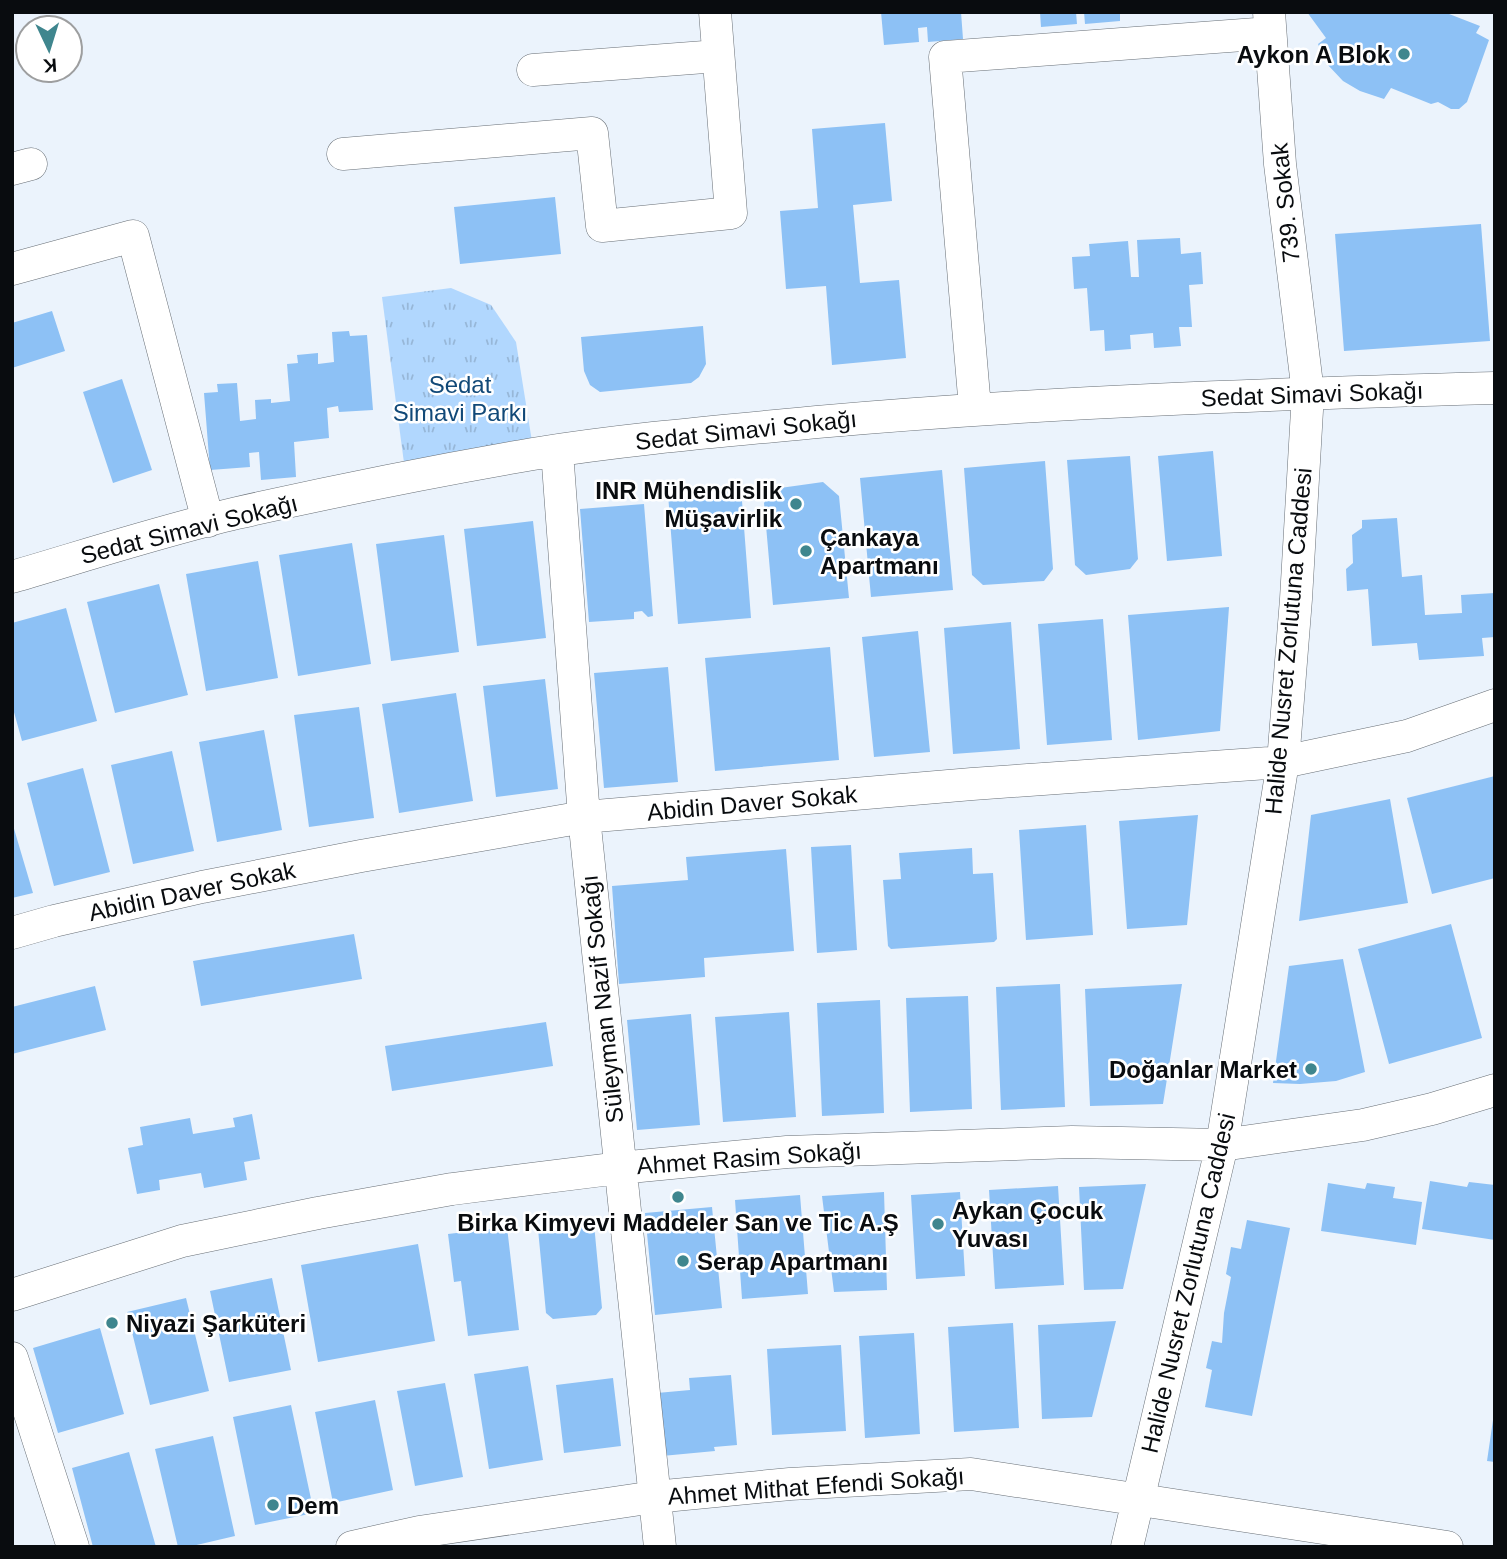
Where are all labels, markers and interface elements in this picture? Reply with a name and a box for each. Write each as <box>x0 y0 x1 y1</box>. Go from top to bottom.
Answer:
north arrow <box>14 14 84 84</box>
place label: Aykon A Blok <box>1237 41 1391 68</box>
marker: Aykon A Blok <box>1396 46 1412 62</box>
text: K <box>42 55 58 76</box>
street label: 739. Sokak <box>1265 141 1305 264</box>
park label: Sedat Simavi Parkı <box>393 371 527 426</box>
street label: Sedat Simavi Sokağı <box>1200 377 1424 411</box>
street label: Sedat Simavi Sokağı <box>634 405 858 455</box>
street label: Halide Nusret Zorlutuna Caddesi <box>1259 466 1317 816</box>
place label: INR Mühendislik Müşavirlik <box>595 477 783 532</box>
street label: Sedat Simavi Sokağı <box>78 489 300 569</box>
marker: INR Mühendislik Müşavirlik <box>788 496 804 512</box>
place label: Çankaya Apartmanı <box>820 524 939 579</box>
marker: Çankaya Apartmanı <box>798 543 814 559</box>
street label: Abidin Daver Sokak <box>646 780 859 826</box>
street label: Abidin Daver Sokak <box>86 856 299 926</box>
street label: Süleyman Nazif Sokağı <box>576 874 628 1124</box>
place label: Doğanlar Market <box>1109 1056 1297 1083</box>
marker: Doğanlar Market <box>1303 1061 1319 1077</box>
street label: Halide Nusret Zorlutuna Caddesi <box>1136 1110 1240 1456</box>
street label: Ahmet Rasim Sokağı <box>636 1137 862 1179</box>
marker: Birka Kimyevi Maddeler San ve Tic A.Ş <box>670 1189 686 1205</box>
place label: Aykan Çocuk Yuvası <box>952 1197 1104 1252</box>
place label: Birka Kimyevi Maddeler San ve Tic A.Ş <box>457 1209 899 1236</box>
marker: Aykan Çocuk Yuvası <box>930 1216 946 1232</box>
place label: Serap Apartmanı <box>697 1248 888 1275</box>
marker: Serap Apartmanı <box>675 1253 691 1269</box>
place label: Niyazi Şarküteri <box>126 1310 306 1337</box>
marker: Niyazi Şarküteri <box>104 1315 120 1331</box>
street label: Ahmet Mithat Efendi Sokağı <box>667 1462 965 1510</box>
place label: Dem <box>287 1492 339 1519</box>
marker: Dem <box>265 1497 281 1513</box>

